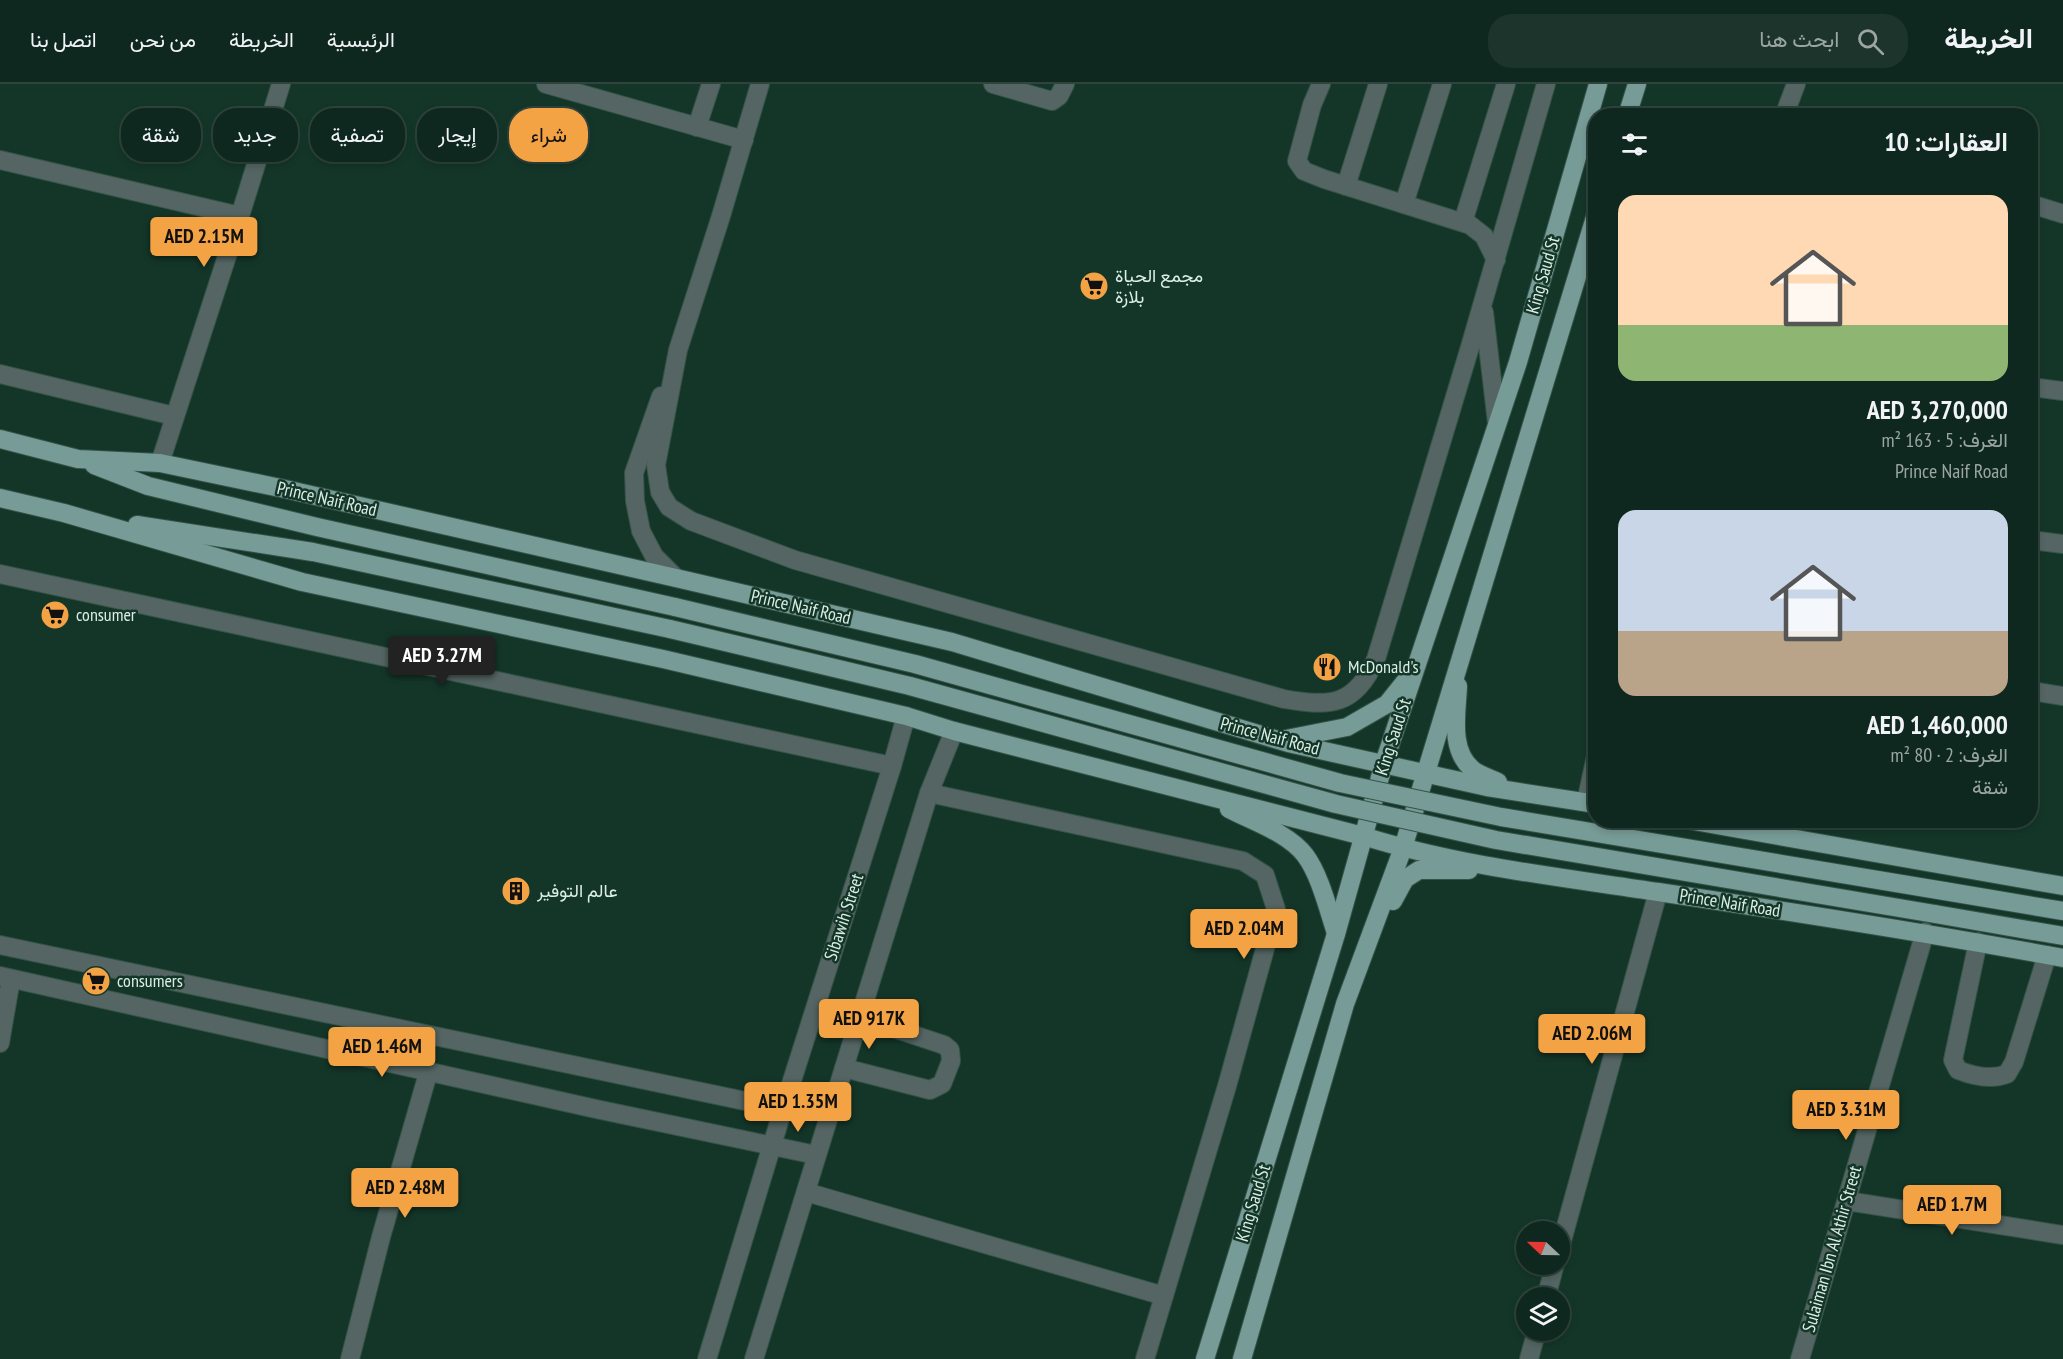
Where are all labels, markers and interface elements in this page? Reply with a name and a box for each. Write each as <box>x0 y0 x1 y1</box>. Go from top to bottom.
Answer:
search box <box>1488 14 1908 68</box>
text: الخريطة <box>1944 19 2033 56</box>
text: ابحث هنا <box>1759 25 1839 53</box>
icon: search <box>1854 25 1887 58</box>
text: اتصل بنا <box>30 26 97 53</box>
text: من نحن <box>130 26 196 53</box>
text: الخريطة <box>229 26 294 53</box>
text: الرئيسية <box>327 26 395 53</box>
chip: شقة <box>121 108 201 162</box>
chip: جديد <box>213 108 298 162</box>
chip: تصفية <box>310 108 405 162</box>
chip: إيجار <box>417 108 497 162</box>
chip: شراء <box>509 108 588 162</box>
text: العقارات: 10 <box>1884 125 2008 158</box>
icon: filters <box>1618 128 1651 161</box>
pin: AED 2.15M <box>135 217 273 268</box>
text: AED 2.15M <box>164 223 244 249</box>
street label: King Saud St <box>1521 234 1565 316</box>
icon: home <box>1759 234 1867 342</box>
place label: مجمع الحياة بلازة <box>1115 264 1203 308</box>
supermarket icon: مجمع الحياة بلازة <box>1078 270 1110 302</box>
text: AED 3,270,000 <box>1867 393 2008 426</box>
text: الغرف: 5 · 163 m² <box>1881 427 2008 453</box>
text: Prince Naif Road <box>1895 458 2008 484</box>
street label: Prince Naif Road <box>275 476 379 521</box>
icon: home <box>1759 549 1867 657</box>
street label: Prince Naif Road <box>749 584 853 629</box>
supermarket icon: consumer <box>39 599 71 631</box>
place label: consumer <box>76 603 136 626</box>
pin: AED 3.27M <box>373 636 511 687</box>
text: AED 3.27M <box>402 642 482 668</box>
restaurant icon: McDonald's <box>1311 651 1343 683</box>
place label: McDonald's <box>1348 655 1419 678</box>
street label: King Saud St <box>1369 696 1416 778</box>
text: AED 1,460,000 <box>1867 708 2008 741</box>
street label: Prince Naif Road <box>1218 711 1322 760</box>
text: الغرف: 2 · 80 m² <box>1890 742 2008 768</box>
text: شقة <box>1972 774 2008 800</box>
street label: Sibawih Street <box>819 870 868 963</box>
building icon: عالم التوفير <box>500 875 532 907</box>
place label: عالم التوفير <box>536 879 618 903</box>
street label: Prince Naif Road <box>1678 883 1782 922</box>
pin: AED 2.04M <box>1175 909 1313 960</box>
text: AED 2.04M <box>1204 915 1284 941</box>
supermarket icon: consumers <box>80 965 112 997</box>
place label: consumers <box>117 969 183 992</box>
pin: AED 917K <box>807 999 931 1050</box>
text: AED 917K <box>833 1005 905 1031</box>
pin: AED 2.06M <box>1523 1014 1661 1065</box>
text: AED 2.06M <box>1552 1020 1632 1046</box>
pin: AED 1.46M <box>313 1027 451 1078</box>
text: AED 1.46M <box>342 1033 422 1059</box>
pin: AED 1.35M <box>729 1082 867 1133</box>
text: AED 1.35M <box>758 1088 838 1114</box>
pin: AED 3.31M <box>1777 1090 1915 1141</box>
text: AED 3.31M <box>1806 1096 1886 1122</box>
street label: King Saud St <box>1230 1162 1275 1244</box>
street label: Sulaiman Ibn Al Athir Street <box>1797 1163 1866 1335</box>
pin: AED 2.48M <box>336 1168 474 1219</box>
text: AED 2.48M <box>365 1174 445 1200</box>
pin: AED 1.7M <box>1890 1185 2014 1236</box>
text: AED 1.7M <box>1917 1191 1987 1217</box>
north arrow <box>1516 1221 1570 1275</box>
map controls <box>1516 1221 1570 1341</box>
button: layers <box>1516 1287 1570 1341</box>

